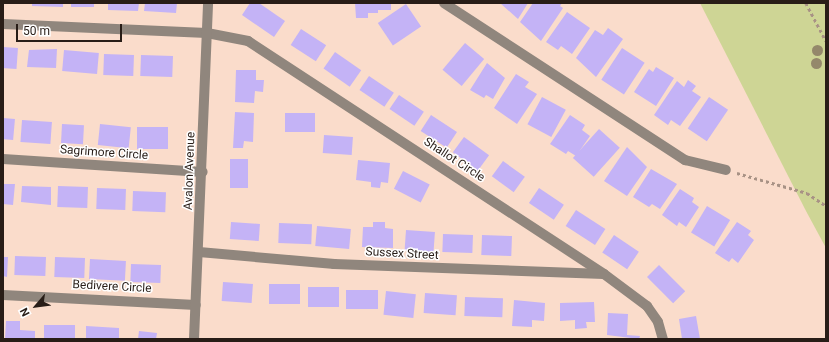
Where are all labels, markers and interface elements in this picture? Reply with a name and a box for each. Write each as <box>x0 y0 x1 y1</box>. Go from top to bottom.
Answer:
scale bar <box>18 16 124 42</box>
text: 50 m <box>23 24 50 38</box>
street label: Avalon Avenue <box>181 132 199 210</box>
street label: Shallot Circle <box>421 135 487 185</box>
street label: Sagrimore Circle <box>59 143 149 163</box>
street label: Sussex Street <box>365 245 439 263</box>
street label: Bedivere Circle <box>72 278 152 296</box>
north arrow <box>16 286 56 326</box>
text: N <box>17 305 33 318</box>

